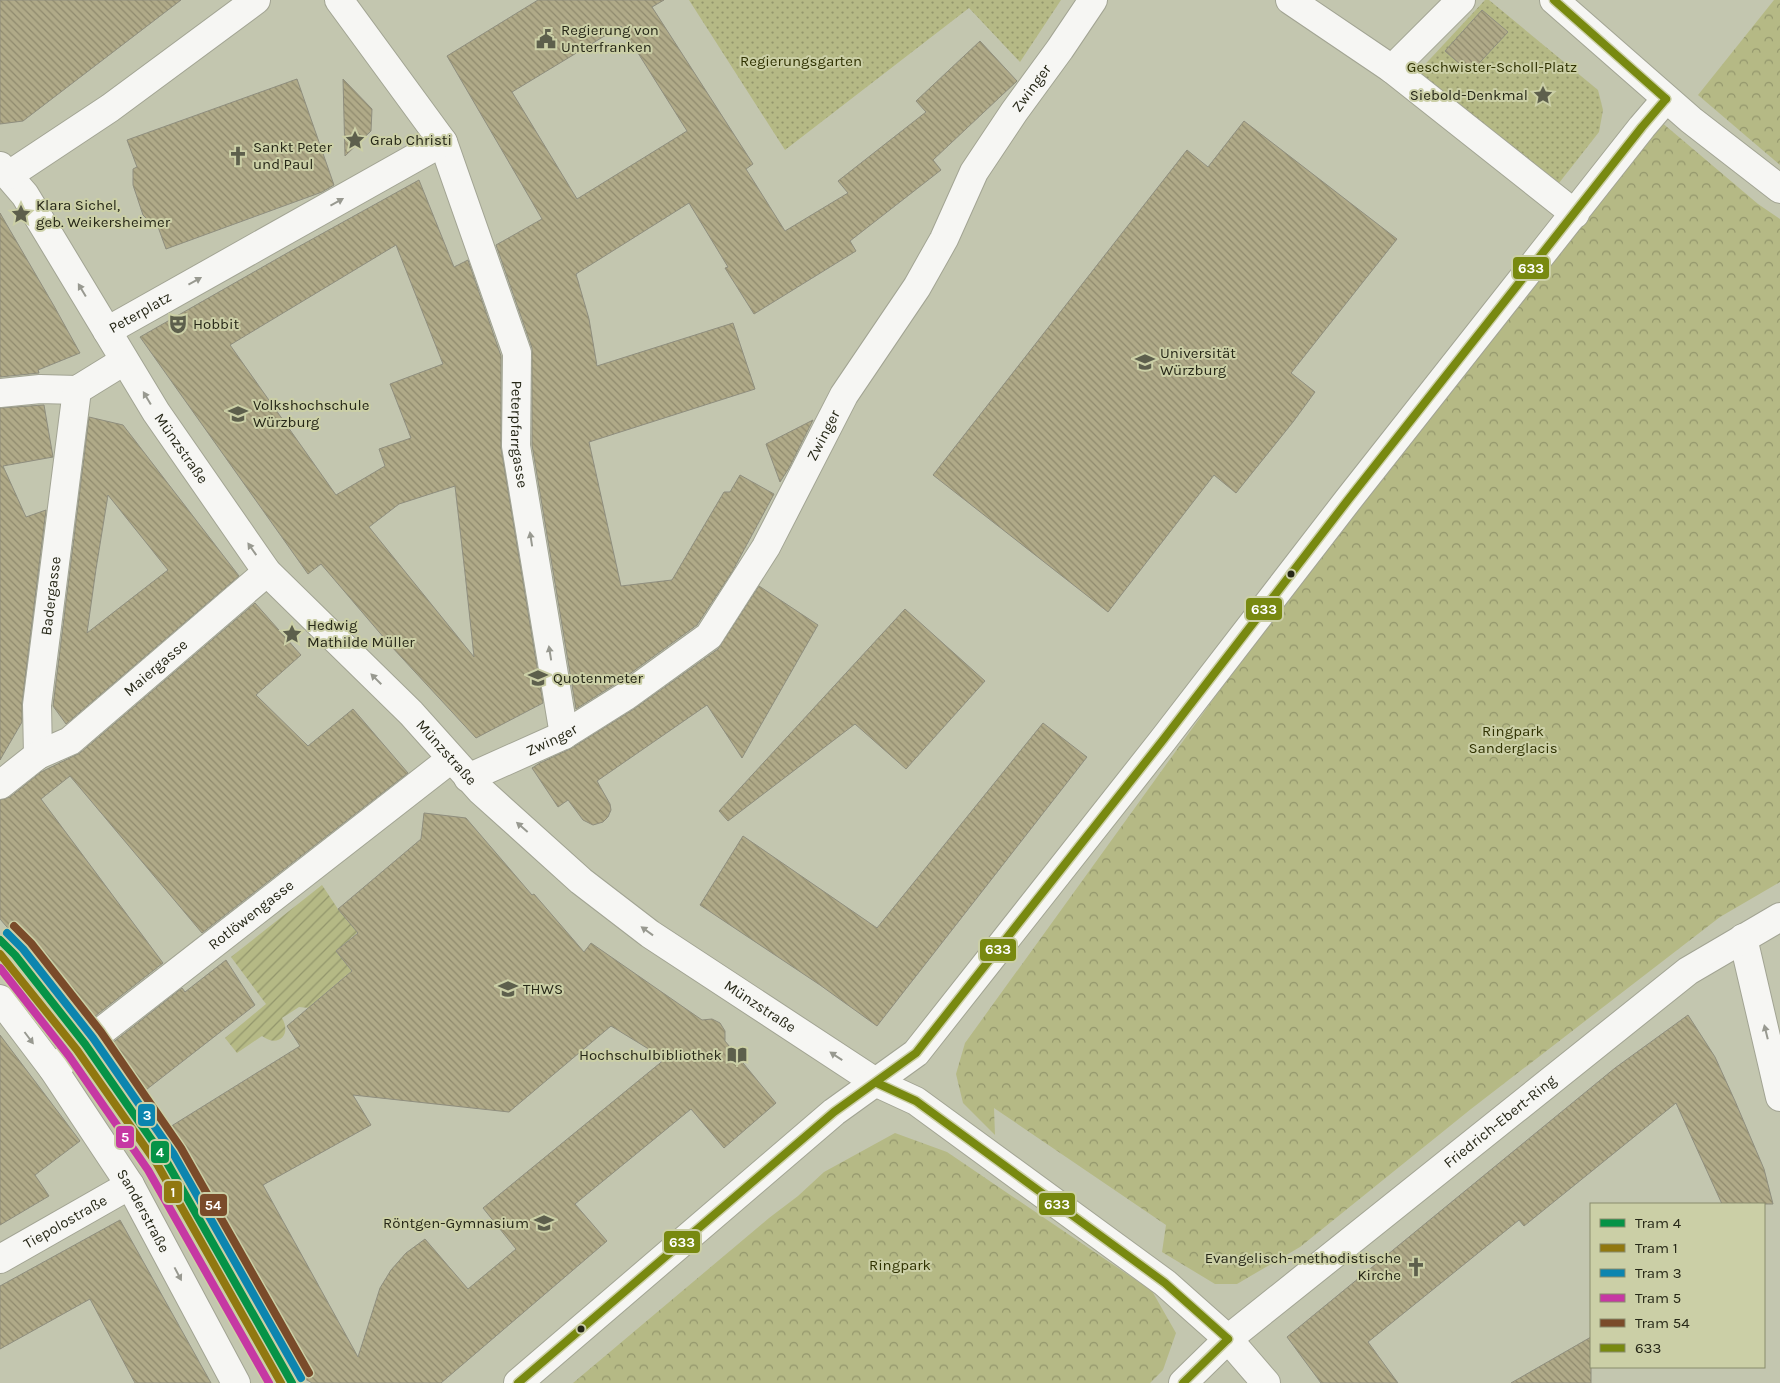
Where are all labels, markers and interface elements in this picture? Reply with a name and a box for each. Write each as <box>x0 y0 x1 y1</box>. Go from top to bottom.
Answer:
place label: Regierung von Unterfranken <box>561 21 659 56</box>
public building icon: Regierung von Unterfranken <box>535 28 557 50</box>
park label: Regierungsgarten <box>740 52 862 70</box>
park label: Geschwister-Scholl-Platz <box>1407 58 1577 76</box>
street label: Zwinger <box>1008 60 1055 116</box>
place icon: Siebold-Denkmal <box>1532 84 1554 106</box>
place label: Siebold-Denkmal <box>1410 86 1528 104</box>
place icon: Grab Christi <box>344 129 366 151</box>
place label: Grab Christi <box>370 131 452 149</box>
place label: Sankt Peter und Paul <box>253 138 332 173</box>
church icon: Sankt Peter und Paul <box>227 145 249 167</box>
place label: Klara Sichel, geb. Weikersheimer <box>36 196 171 231</box>
one-way arrow <box>330 197 343 206</box>
place icon: Klara Sichel, geb. Weikersheimer <box>10 203 32 225</box>
line badge: 633 <box>1512 256 1550 280</box>
text: 633 <box>1518 260 1544 277</box>
one-way arrow <box>189 277 202 286</box>
one-way arrow <box>78 283 87 296</box>
street label: Peterplatz <box>106 288 175 337</box>
theatre icon: Hobbit <box>167 313 189 335</box>
place label: Hobbit <box>193 315 239 333</box>
place label: Universität Würzburg <box>1160 344 1236 379</box>
school or university icon: Universität Würzburg <box>1134 351 1156 373</box>
street label: Peterpfarrgasse <box>507 380 532 489</box>
one-way arrow <box>143 392 152 405</box>
place label: Volkshochschule Würzburg <box>253 396 369 431</box>
school or university icon: Volkshochschule Würzburg <box>227 403 249 425</box>
street label: Zwinger <box>803 406 844 464</box>
street label: Münzstraße <box>150 409 212 487</box>
one-way arrow <box>527 531 535 547</box>
one-way arrow <box>247 543 257 556</box>
street label: Badergasse <box>37 555 65 636</box>
unlabelled marker <box>1286 569 1296 579</box>
line badge: 633 <box>1245 597 1283 621</box>
text: 633 <box>1251 601 1277 618</box>
place label: Hedwig Mathilde Müller <box>307 616 415 651</box>
place icon: Hedwig Mathilde Müller <box>281 623 303 645</box>
street label: Maiergasse <box>120 635 191 700</box>
one-way arrow <box>546 644 554 660</box>
school or university icon: Quotenmeter <box>527 667 549 689</box>
place label: Quotenmeter <box>553 669 644 687</box>
one-way arrow <box>370 673 382 685</box>
street label: Münzstraße <box>412 716 480 789</box>
street label: Zwinger <box>523 719 581 760</box>
park label: Ringpark Sanderglacis <box>1468 722 1558 757</box>
one-way arrow <box>516 822 528 833</box>
street label: Rotlöwengasse <box>205 876 297 954</box>
one-way arrow <box>640 926 654 936</box>
line badge: 633 <box>979 938 1017 962</box>
text: 633 <box>985 941 1011 958</box>
street label: Münzstraße <box>721 976 799 1036</box>
school or university icon: THWS <box>497 978 519 1000</box>
place label: THWS <box>523 980 563 998</box>
one-way arrow <box>1762 1025 1770 1040</box>
one-way arrow <box>24 1031 35 1044</box>
library icon: Hochschulbibliothek <box>726 1044 748 1066</box>
place label: Hochschulbibliothek <box>579 1046 722 1064</box>
one-way arrow <box>829 1051 843 1061</box>
street label: Friedrich-Ebert-Ring <box>1440 1071 1560 1172</box>
line badge: 3 <box>137 1103 156 1127</box>
text: 3 <box>143 1107 151 1124</box>
line badge: 5 <box>115 1125 135 1149</box>
text: 5 <box>121 1129 129 1146</box>
line badge: 4 <box>150 1140 170 1164</box>
text: 4 <box>156 1144 165 1161</box>
street label: Sanderstraße <box>113 1166 173 1256</box>
line badge: 1 <box>163 1180 183 1204</box>
text: 1 <box>171 1184 176 1201</box>
street label: Tiepolostraße <box>20 1191 110 1253</box>
line badge: 633 <box>1038 1192 1076 1216</box>
line badge: 54 <box>199 1193 228 1217</box>
text: 633 <box>1044 1196 1070 1213</box>
text: 54 <box>205 1197 222 1214</box>
legend <box>1590 1203 1765 1368</box>
school or university icon: Röntgen-Gymnasium <box>533 1212 555 1234</box>
place label: Röntgen-Gymnasium <box>383 1214 529 1232</box>
text: Tram 4 <box>1635 1214 1682 1232</box>
line badge: 633 <box>663 1230 701 1254</box>
text: 633 <box>669 1234 695 1251</box>
text: Tram 1 <box>1635 1239 1678 1257</box>
place label: Evangelisch-methodistische Kirche <box>1205 1249 1401 1284</box>
park label: Ringpark <box>869 1256 931 1274</box>
church icon: Evangelisch-methodistische Kirche <box>1405 1256 1427 1278</box>
text: Tram 3 <box>1635 1264 1682 1282</box>
one-way arrow <box>174 1267 182 1281</box>
text: Tram 5 <box>1635 1289 1681 1307</box>
text: Tram 54 <box>1635 1314 1690 1332</box>
unlabelled marker <box>576 1324 586 1334</box>
text: 633 <box>1635 1339 1661 1357</box>

